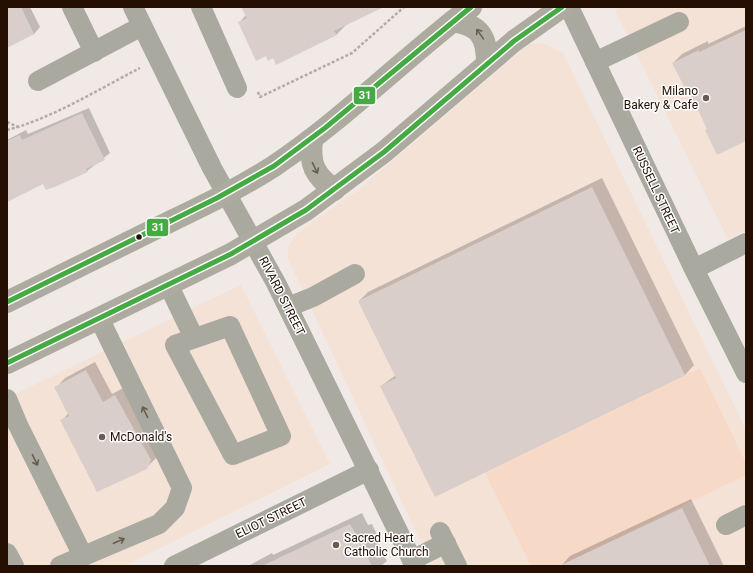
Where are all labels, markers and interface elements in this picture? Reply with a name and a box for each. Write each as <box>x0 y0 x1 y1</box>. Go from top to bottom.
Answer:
one-way arrow <box>475 29 484 40</box>
place label: Milano Bakery & Cafe <box>624 84 698 112</box>
line badge: 31 <box>353 86 376 105</box>
text: 31 <box>359 89 371 102</box>
marker: Milano Bakery & Cafe <box>701 93 711 103</box>
street label: RUSSELL STREET <box>630 144 682 236</box>
one-way arrow <box>312 162 319 174</box>
line badge: 31 <box>146 218 169 237</box>
text: 31 <box>152 221 164 234</box>
unlabelled marker <box>134 232 144 242</box>
street label: RIVARD STREET <box>256 254 308 338</box>
one-way arrow <box>141 406 148 418</box>
place label: McDonald's <box>110 430 172 444</box>
marker: McDonald's <box>97 432 107 442</box>
one-way arrow <box>32 454 39 466</box>
street label: ELIOT STREET <box>233 495 309 541</box>
place label: Sacred Heart Catholic Church <box>344 531 429 559</box>
one-way arrow <box>112 537 124 544</box>
marker: Sacred Heart Catholic Church <box>331 540 341 550</box>

